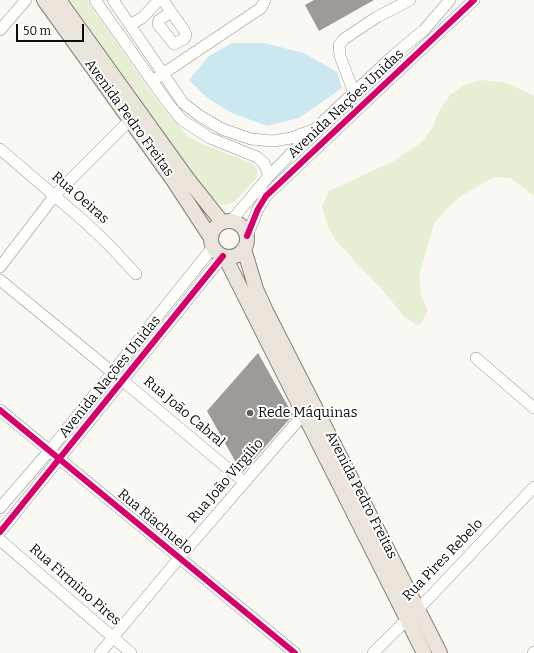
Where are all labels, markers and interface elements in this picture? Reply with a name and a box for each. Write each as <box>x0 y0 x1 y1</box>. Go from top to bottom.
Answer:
scale bar <box>18 16 86 42</box>
text: 50 m <box>23 24 51 38</box>
street label: Avenida Nações Unidas <box>285 46 407 162</box>
street label: Avenida Pedro Freitas <box>81 56 177 180</box>
street label: Rua Oeiras <box>48 169 112 227</box>
street label: Avenida Nações Unidas <box>56 313 164 441</box>
street label: Rua João Cabral <box>140 373 228 451</box>
place label: Rede Máquinas <box>258 405 357 421</box>
marker: Rede Máquinas <box>245 408 255 418</box>
street label: Avenida Pedro Freitas <box>322 428 400 562</box>
street label: Rua João Virgilio <box>185 435 267 527</box>
street label: Rua Riachuelo <box>114 486 196 558</box>
street label: Rua Pires Rebelo <box>399 515 487 605</box>
street label: Rua Firmino Pires <box>26 541 124 629</box>

